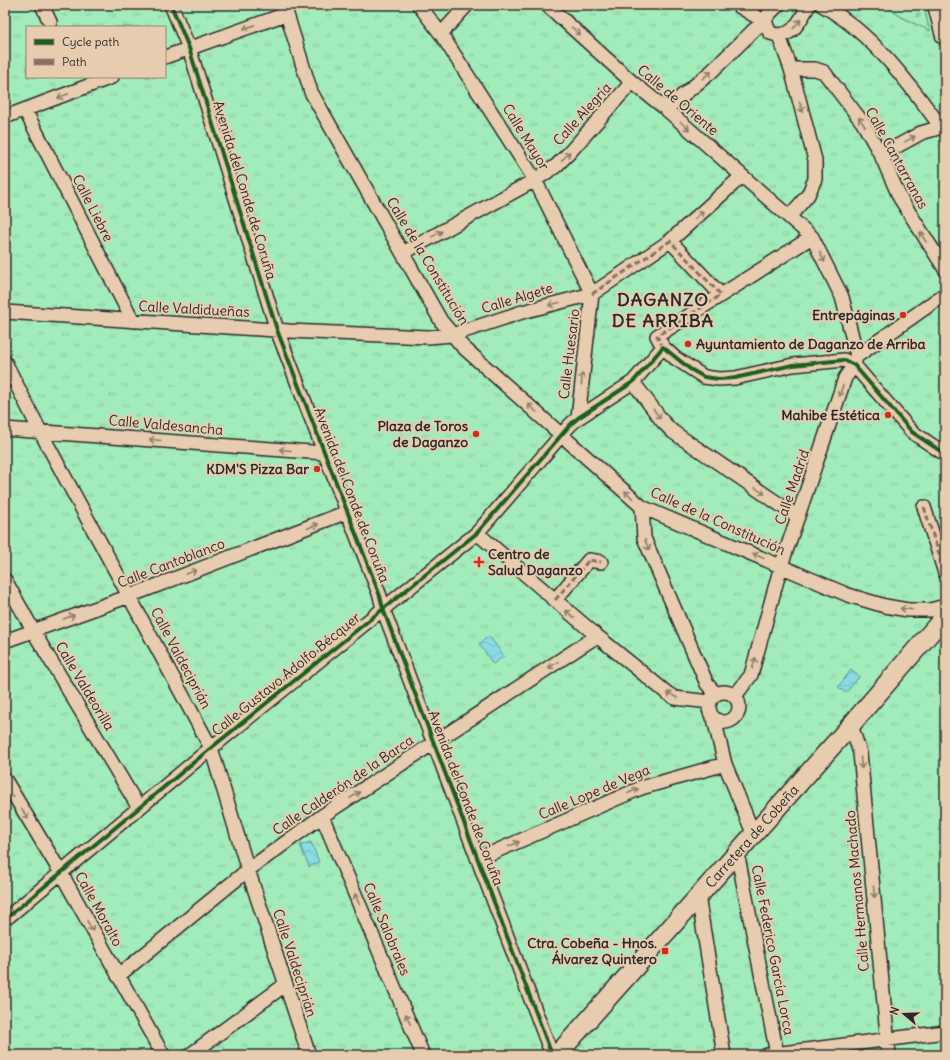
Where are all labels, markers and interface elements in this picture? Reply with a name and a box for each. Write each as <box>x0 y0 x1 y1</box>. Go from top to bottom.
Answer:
one-way arrow <box>792 18 801 29</box>
one-way arrow <box>243 24 256 31</box>
legend <box>26 26 166 78</box>
one-way arrow <box>571 27 581 36</box>
text: Cycle path <box>62 34 119 49</box>
text: Path <box>62 54 87 69</box>
street label: Calle de Oriente <box>634 61 722 139</box>
one-way arrow <box>701 71 712 80</box>
street label: Calle Alegría <box>549 79 615 149</box>
one-way arrow <box>57 92 69 100</box>
street label: Avenida del Conde de Coruña <box>209 98 281 282</box>
street label: Calle Mayor <box>499 100 554 174</box>
one-way arrow <box>797 100 805 113</box>
street label: Calle Cantarranas <box>862 104 932 212</box>
one-way arrow <box>858 117 866 128</box>
one-way arrow <box>680 121 690 130</box>
one-way arrow <box>904 135 916 142</box>
one-way arrow <box>561 151 570 161</box>
street label: Calle Liebre <box>68 171 118 245</box>
street label: Calle de la Constitución <box>383 194 473 328</box>
one-way arrow <box>694 210 704 220</box>
one-way arrow <box>431 229 443 237</box>
one-way arrow <box>919 231 927 243</box>
one-way arrow <box>819 251 827 263</box>
street label: Calle Algete <box>479 279 555 317</box>
district label: DAGANZO DE ARRIBA <box>612 288 714 332</box>
street label: Calle Valdidueñas <box>138 297 250 321</box>
one-way arrow <box>548 301 561 308</box>
place label: Entrepáginas <box>812 306 896 324</box>
street label: Calle Huesario <box>555 308 583 400</box>
marker: Entrepáginas <box>898 310 908 320</box>
place label: Ayuntamiento de Daganzo de Arriba <box>696 335 926 353</box>
marker: Ayuntamiento de Daganzo de Arriba <box>683 339 693 349</box>
one-way arrow <box>578 373 586 386</box>
one-way arrow <box>837 384 844 397</box>
one-way arrow <box>527 403 538 412</box>
street label: Avenida del Conde de Coruña <box>310 405 394 585</box>
place label: Mahibe Estética <box>781 406 880 424</box>
one-way arrow <box>652 408 661 419</box>
marker: Mahibe Estética <box>883 410 893 420</box>
street label: Calle Valdesancha <box>108 411 224 439</box>
place label: Plaza de Toros de Daganzo <box>377 417 469 451</box>
marker: Plaza de Toros de Daganzo <box>471 429 481 439</box>
one-way arrow <box>149 436 162 444</box>
one-way arrow <box>279 447 292 454</box>
street label: Calle Madrid <box>771 447 813 527</box>
place label: KDM'S Pizza Bar <box>206 460 309 478</box>
marker: KDM'S Pizza Bar <box>312 464 322 474</box>
street label: Calle de la Constitución <box>648 483 788 559</box>
one-way arrow <box>754 487 765 495</box>
one-way arrow <box>624 490 634 499</box>
one-way arrow <box>306 521 318 529</box>
street label: Calle Cantoblanco <box>115 534 227 592</box>
one-way arrow <box>644 539 651 551</box>
place label: Centro de Salud Daganzo <box>488 545 583 579</box>
one-way arrow <box>753 552 765 560</box>
marker: Centro de Salud Daganzo <box>473 556 485 568</box>
one-way arrow <box>185 568 197 576</box>
street label: Calle Valdeciprián <box>147 604 215 712</box>
one-way arrow <box>900 605 913 613</box>
street label: Calle Gustavo Adolfo Bécquer <box>208 608 364 740</box>
one-way arrow <box>565 609 576 618</box>
one-way arrow <box>63 613 75 621</box>
street label: Calle Valdeorilla <box>51 638 119 734</box>
one-way arrow <box>751 657 758 670</box>
one-way arrow <box>547 662 559 670</box>
one-way arrow <box>666 691 678 698</box>
street label: Avenida del Conde de Coruña <box>424 708 508 888</box>
street label: Calle Calderón de la Barca <box>269 731 417 839</box>
one-way arrow <box>858 756 865 769</box>
street label: Calle Lope de Vega <box>536 760 652 824</box>
street label: Carretera de Cobeña <box>701 781 803 892</box>
one-way arrow <box>626 787 638 794</box>
one-way arrow <box>349 791 360 799</box>
one-way arrow <box>21 808 29 820</box>
street label: Calle Hermanos Machado <box>841 809 873 972</box>
one-way arrow <box>507 839 519 847</box>
street label: Calle Federico García Lorca <box>748 863 798 1037</box>
street label: Calle Moralto <box>71 868 127 950</box>
street label: Calle Salobrales <box>359 880 415 978</box>
one-way arrow <box>870 885 877 898</box>
one-way arrow <box>353 894 360 906</box>
street label: Calle Valdeciprián <box>269 907 321 1019</box>
one-way arrow <box>87 920 95 932</box>
place label: Ctra. Cobeña - Hnos. Álvarez Quintero <box>527 934 657 968</box>
marker: Ctra. Cobeña - Hnos. Álvarez Quintero <box>660 946 670 956</box>
north arrow <box>884 994 924 1034</box>
text: N <box>887 1005 902 1017</box>
one-way arrow <box>404 1014 411 1026</box>

